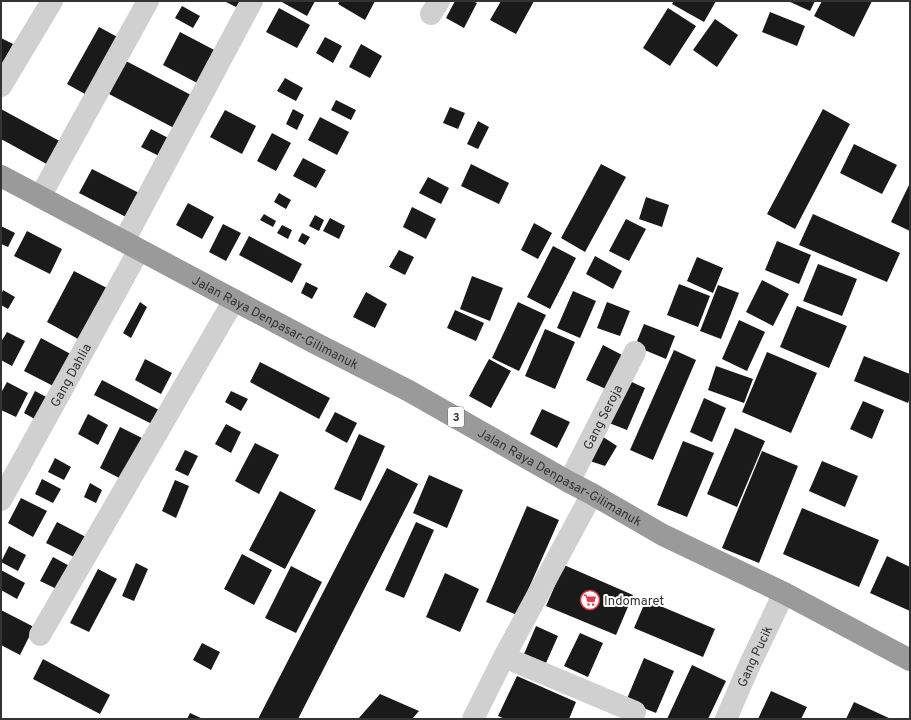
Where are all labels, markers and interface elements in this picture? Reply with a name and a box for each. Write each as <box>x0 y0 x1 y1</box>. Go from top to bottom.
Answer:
street label: Jalan Raya Denpasar-Gilimanuk <box>189 273 361 374</box>
street label: Gang Dahlia <box>48 341 96 410</box>
street label: Gang Seroja <box>581 383 627 453</box>
road number: 3 <box>448 407 464 427</box>
street label: Jalan Raya Denpasar-Gilimanuk <box>474 426 644 531</box>
supermarket icon: Indomaret <box>579 589 601 611</box>
place label: Indomaret <box>604 594 664 610</box>
street label: Gang Pucik <box>735 624 777 690</box>

